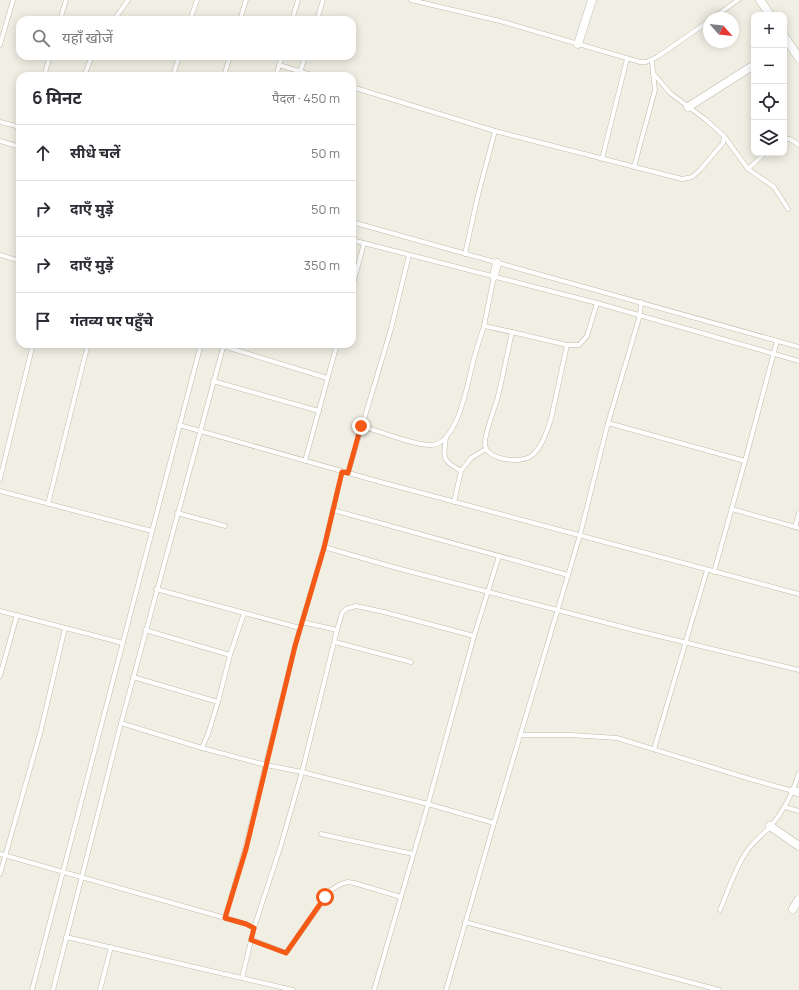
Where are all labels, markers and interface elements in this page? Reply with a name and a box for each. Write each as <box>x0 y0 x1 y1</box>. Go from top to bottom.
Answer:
north arrow <box>703 12 739 48</box>
map controls <box>751 12 787 156</box>
button: + <box>751 12 787 48</box>
search box <box>16 16 356 60</box>
icon: search <box>30 27 52 49</box>
text: यहाँ खोजें <box>62 27 113 48</box>
button: − <box>751 48 787 84</box>
button: locate <box>751 84 787 120</box>
text: 6 मिनट <box>32 86 82 109</box>
text: पैदल · 450 m <box>272 89 340 107</box>
button: layers <box>751 120 787 156</box>
icon: ahead <box>32 142 54 164</box>
text: सीधे चलें <box>70 142 120 163</box>
text: 50 m <box>311 144 340 162</box>
icon: right <box>32 198 54 220</box>
text: दाएँ मुड़ें <box>70 198 113 219</box>
text: 50 m <box>311 200 340 218</box>
icon: right <box>32 254 54 276</box>
text: दाएँ मुड़ें <box>70 254 113 275</box>
text: 350 m <box>304 256 340 274</box>
icon: arrive <box>32 310 54 332</box>
text: गंतव्य पर पहुँचे <box>70 310 153 331</box>
route end <box>352 417 370 435</box>
route start <box>316 888 334 906</box>

